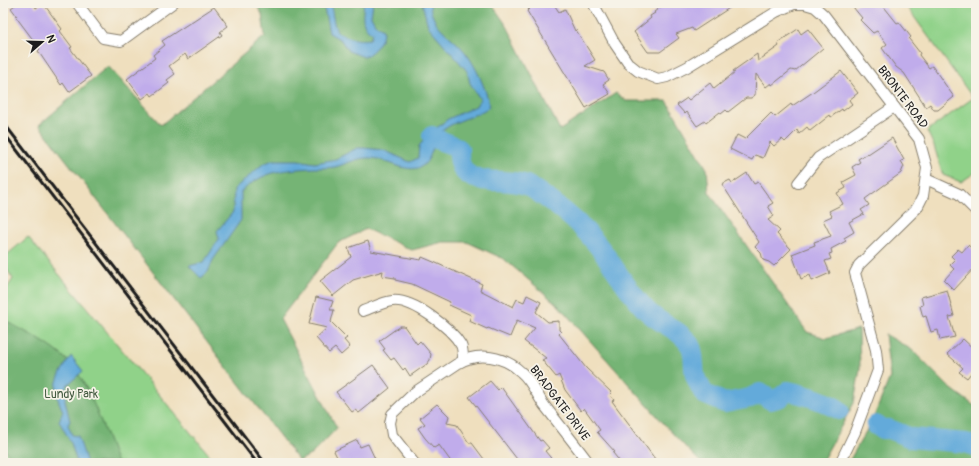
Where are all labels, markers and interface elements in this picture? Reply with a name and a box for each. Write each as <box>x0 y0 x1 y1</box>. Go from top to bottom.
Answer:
north arrow <box>22 22 62 62</box>
text: N <box>44 33 58 45</box>
street label: BRONTE ROAD <box>874 63 931 132</box>
street label: BRADGATE DRIVE <box>526 363 593 444</box>
park label: Lundy Park <box>44 387 98 402</box>

